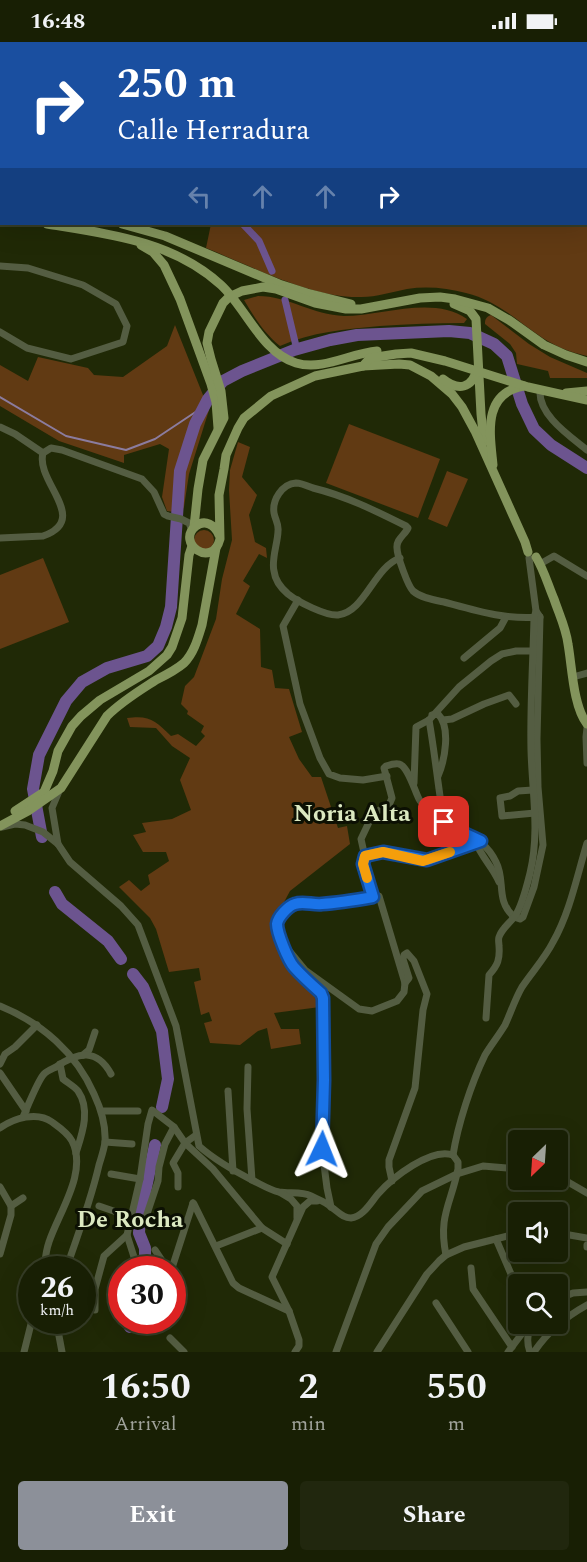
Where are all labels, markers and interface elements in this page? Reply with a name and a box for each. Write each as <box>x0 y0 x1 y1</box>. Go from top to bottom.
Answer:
text: 16:48 <box>30 5 85 38</box>
text: 250 m <box>117 53 236 116</box>
icon: right <box>18 66 96 144</box>
text: Calle Herradura <box>117 110 310 152</box>
icon: left <box>183 180 216 213</box>
icon: ahead <box>246 180 279 213</box>
icon: ahead <box>309 180 342 213</box>
icon: right <box>372 180 405 213</box>
district label: Noria Alta <box>293 796 411 832</box>
pin <box>418 796 469 847</box>
icon: arrive <box>427 805 460 838</box>
position arrow <box>290 1117 354 1181</box>
north arrow <box>508 1130 568 1190</box>
map controls <box>508 1130 568 1334</box>
district label: De Rocha <box>77 1202 184 1238</box>
button: sound <box>508 1202 568 1262</box>
speed limit sign: 30 <box>108 1256 186 1334</box>
text: 26 <box>40 1265 74 1311</box>
button: search <box>508 1274 568 1334</box>
text: km/h <box>40 1299 74 1322</box>
text: 16:50 <box>100 1360 191 1415</box>
text: 2 <box>298 1360 319 1415</box>
text: 550 <box>426 1360 487 1415</box>
text: Arrival <box>114 1409 177 1439</box>
text: min <box>291 1409 326 1439</box>
text: m <box>448 1409 465 1439</box>
button: Exit <box>18 1481 288 1550</box>
button: Share <box>300 1481 569 1550</box>

